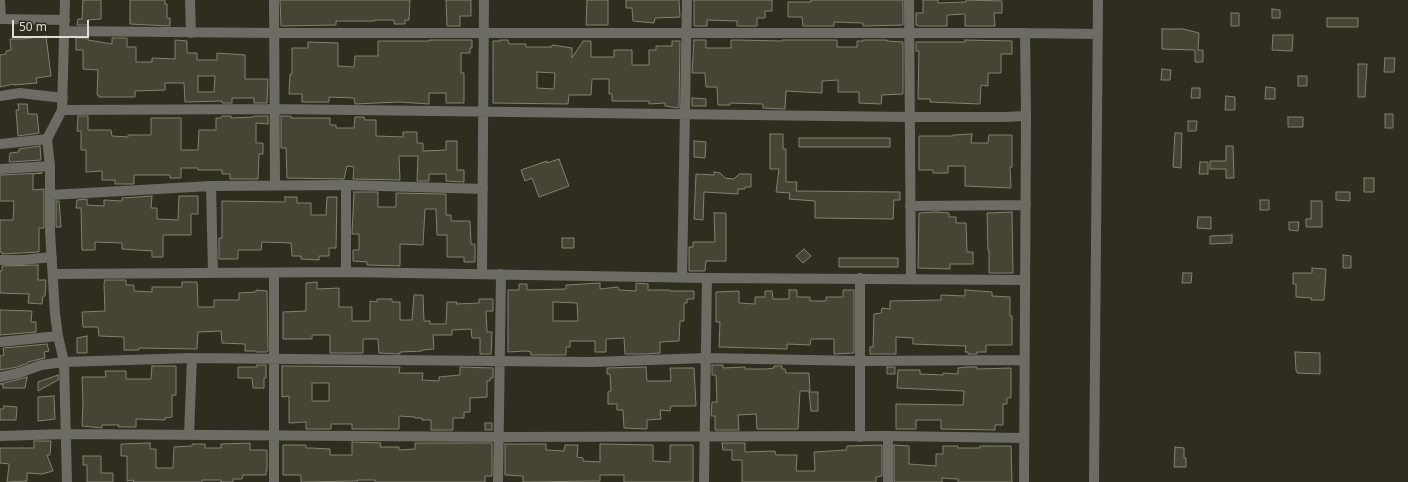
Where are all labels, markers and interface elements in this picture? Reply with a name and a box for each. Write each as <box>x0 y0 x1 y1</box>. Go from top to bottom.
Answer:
scale bar <box>14 12 91 38</box>
text: 50 m <box>19 18 47 35</box>

